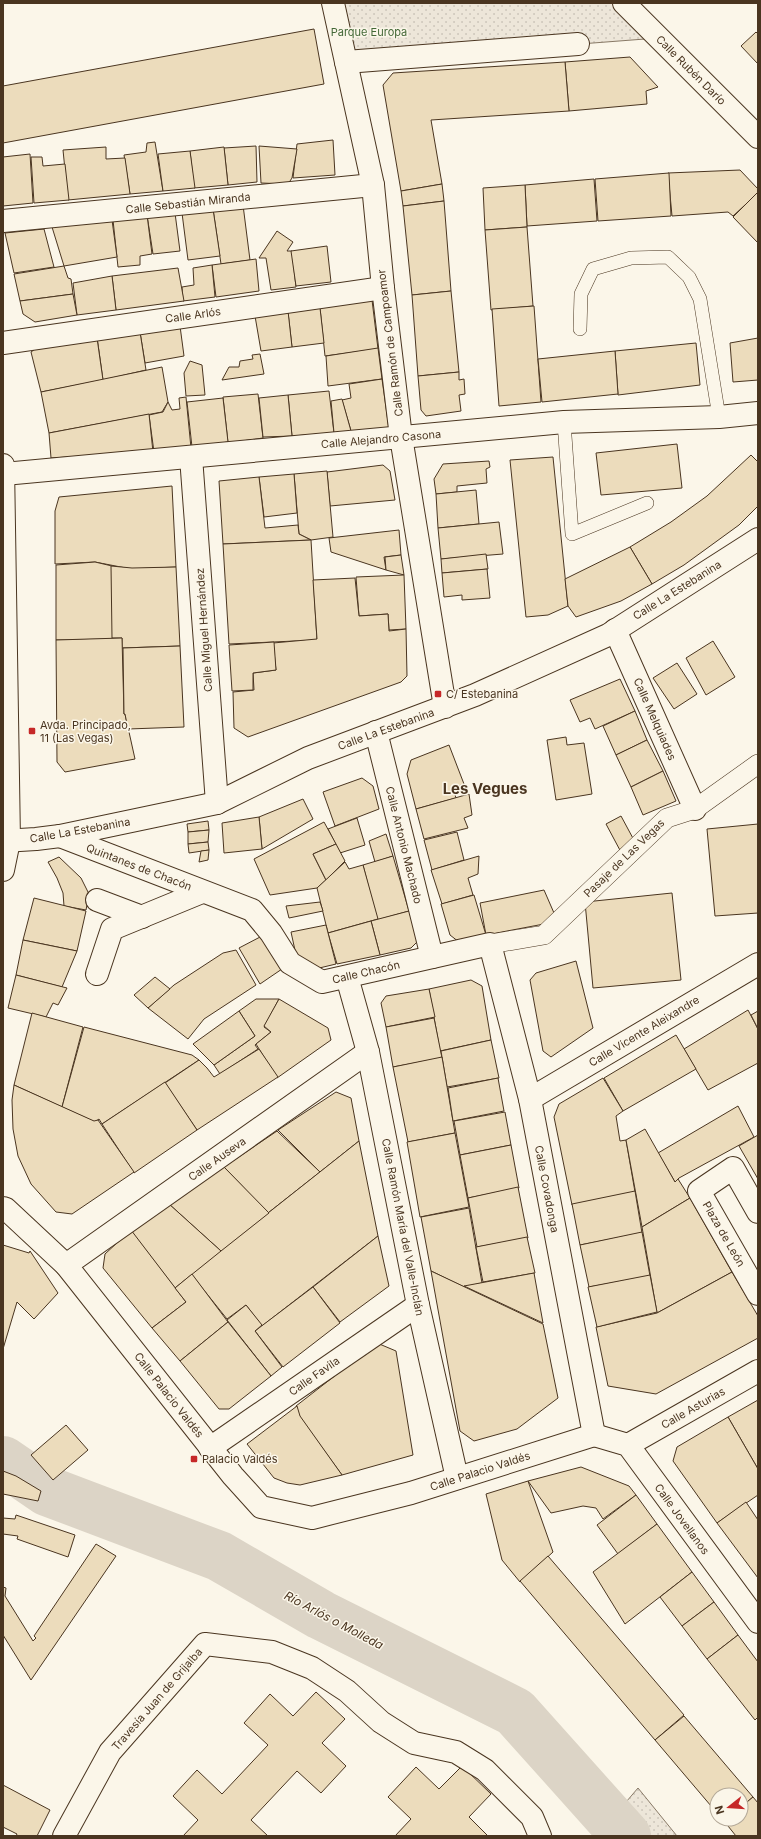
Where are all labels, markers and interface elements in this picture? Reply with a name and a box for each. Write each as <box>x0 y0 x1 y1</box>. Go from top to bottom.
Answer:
park label: Parque Europa <box>331 25 407 39</box>
street label: Calle Rubén Darío <box>653 32 729 108</box>
street label: Calle Sebastián Miranda <box>125 189 251 217</box>
street label: Calle Ramón de Campoamor <box>374 269 406 417</box>
street label: Calle Arlós <box>164 304 222 326</box>
street label: Calle Alejandro Casona <box>320 427 442 451</box>
street label: Calle La Estebanina <box>630 557 724 623</box>
street label: Calle Miguel Hernández <box>193 568 215 692</box>
street label: Calle Melquiades <box>630 675 680 763</box>
place label: C/ Estebanina <box>446 687 518 701</box>
marker: C/ Estebanina <box>433 689 443 699</box>
street label: Calle La Estebanina <box>336 705 436 753</box>
place label: Avda. Principado, 11 (Las Vegas) <box>40 718 131 745</box>
marker: Avda. Principado, 11 (Las Vegas) <box>27 726 37 736</box>
district label: Les Vegues <box>443 779 527 798</box>
street label: Calle Antonio Machado <box>383 785 425 906</box>
street label: Calle La Estebanina <box>29 814 131 846</box>
street label: Pasaje de Las Vegas <box>581 816 668 900</box>
street label: Quintanes de Chacón <box>84 840 194 894</box>
street label: Calle Chacón <box>331 957 401 987</box>
street label: Calle Vicente Aleixandre <box>586 992 702 1070</box>
street label: Calle Auseva <box>185 1134 249 1184</box>
street label: Calle Ramón María del Valle-Inclán <box>379 1137 427 1317</box>
street label: Calle Covadonga <box>532 1144 562 1234</box>
street label: Plaza de León <box>700 1199 748 1269</box>
street label: Calle Palacio Valdés <box>131 1349 207 1441</box>
street label: Calle Favila <box>286 1353 342 1399</box>
street label: Calle Asturias <box>659 1384 728 1432</box>
street label: Calle Palacio Valdés <box>428 1448 532 1494</box>
place label: Palacio Valdés <box>202 1452 278 1466</box>
marker: Palacio Valdés <box>189 1454 199 1464</box>
street label: Calle Jovellanos <box>652 1481 713 1557</box>
water label: Río Arlós o Molleda <box>282 1588 386 1652</box>
street label: Travesía Juan de Grijalba <box>109 1645 205 1753</box>
north arrow <box>709 1787 749 1827</box>
text: N <box>712 1804 727 1816</box>

